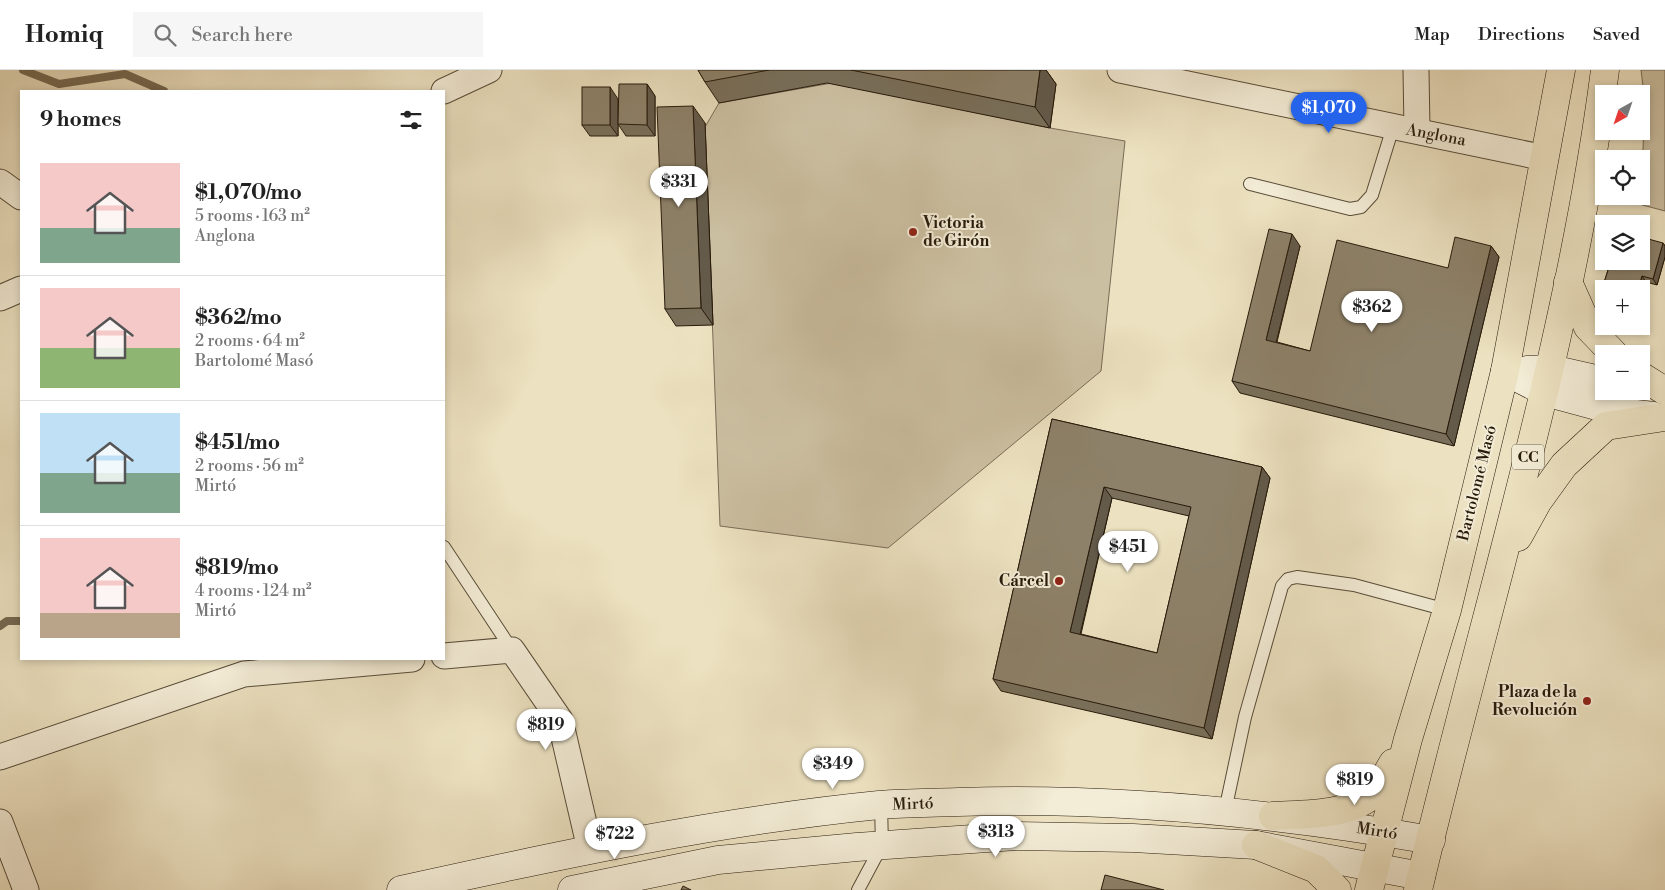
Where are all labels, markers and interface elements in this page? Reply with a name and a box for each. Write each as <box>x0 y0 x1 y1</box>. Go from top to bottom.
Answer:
search box <box>133 12 483 57</box>
text: Homiq <box>25 20 103 50</box>
icon: search <box>151 21 179 49</box>
text: Search here <box>191 23 293 47</box>
text: Map <box>1414 23 1450 46</box>
text: Directions <box>1478 23 1565 46</box>
text: Saved <box>1593 23 1640 46</box>
north arrow <box>1595 85 1650 140</box>
map controls <box>1595 85 1650 400</box>
pin: $1,070 <box>1288 92 1370 134</box>
text: $1,070 <box>1302 98 1356 118</box>
icon: filters <box>397 106 425 134</box>
text: 9 homes <box>40 107 121 133</box>
street label: Anglona <box>1404 119 1468 151</box>
button: locate <box>1595 150 1650 205</box>
pin: $331 <box>649 166 709 208</box>
text: $331 <box>661 172 697 192</box>
text: $1,070/mo <box>195 180 302 206</box>
icon: home <box>80 183 140 243</box>
text: 5 rooms · 163 m² <box>195 206 310 226</box>
place label: Victoria de Girón <box>922 213 989 251</box>
button: layers <box>1595 215 1650 270</box>
text: Anglona <box>195 226 255 246</box>
marker: Victoria de Girón <box>907 226 919 238</box>
button: + <box>1595 280 1650 335</box>
pin: $362 <box>1342 290 1402 333</box>
text: $362 <box>1352 297 1392 317</box>
text: $362/mo <box>195 305 282 331</box>
icon: home <box>80 308 140 368</box>
text: 2 rooms · 64 m² <box>195 331 305 351</box>
button: − <box>1595 345 1650 400</box>
text: Bartolomé Masó <box>195 351 314 371</box>
street label: Bartolomé Masó <box>1453 423 1501 544</box>
text: $451/mo <box>195 430 280 456</box>
icon: home <box>80 433 140 493</box>
road number: CC <box>1512 444 1544 470</box>
text: 2 rooms · 56 m² <box>195 456 304 476</box>
text: Mirtó <box>195 476 236 496</box>
pin: $451 <box>1098 530 1158 573</box>
text: $451 <box>1109 537 1147 557</box>
text: $819/mo <box>195 555 279 581</box>
icon: home <box>80 558 140 618</box>
place label: Cárcel <box>999 571 1050 591</box>
marker: Cárcel <box>1053 575 1065 587</box>
text: 4 rooms · 124 m² <box>195 581 312 601</box>
text: Mirtó <box>195 601 236 621</box>
place label: Plaza de la Revolución <box>1492 682 1577 720</box>
marker: Plaza de la Revolución <box>1581 695 1593 707</box>
pin: $819 <box>516 708 576 751</box>
text: $819 <box>528 715 564 735</box>
pin: $349 <box>803 748 863 790</box>
text: $349 <box>813 754 853 774</box>
pin: $819 <box>1325 764 1385 806</box>
text: $819 <box>1337 770 1373 790</box>
street label: Mirtó <box>892 793 934 815</box>
pin: $313 <box>966 816 1026 858</box>
pin: $722 <box>585 818 645 860</box>
street label: Mirtó <box>1355 818 1399 844</box>
text: $313 <box>978 822 1014 842</box>
text: $722 <box>596 824 634 844</box>

